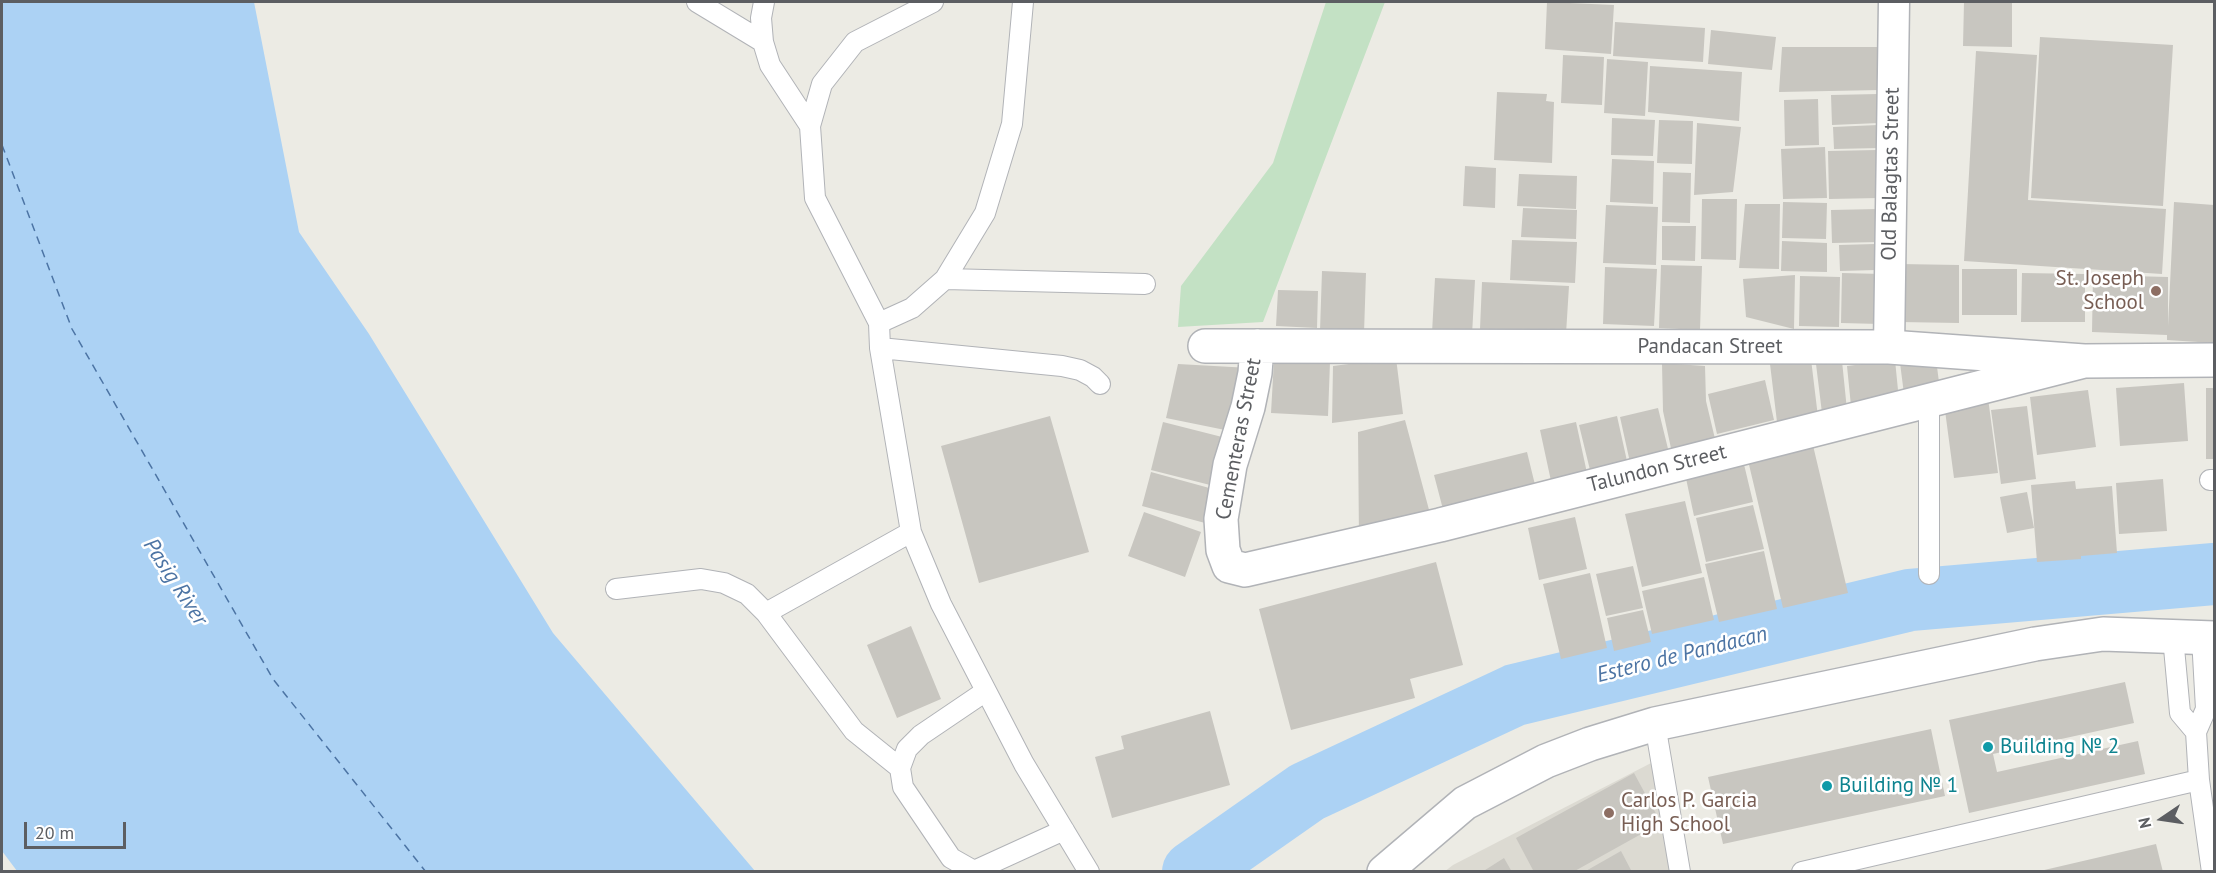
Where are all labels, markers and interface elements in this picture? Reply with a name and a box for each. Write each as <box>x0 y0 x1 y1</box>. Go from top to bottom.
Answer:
street label: Old Balagtas Street <box>1877 87 1905 261</box>
place label: St. Joseph School <box>2056 266 2144 316</box>
marker: St. Joseph School <box>2149 284 2163 298</box>
street label: Pandacan Street <box>1637 334 1783 360</box>
street label: Cementeras Street <box>1211 356 1267 522</box>
street label: Talundon Street <box>1585 440 1729 498</box>
water label: Pasig River <box>137 534 213 630</box>
water label: Estero de Pandacan <box>1594 621 1770 689</box>
place label: Building № 2 <box>2000 734 2119 760</box>
marker: Building № 2 <box>1981 740 1995 754</box>
place label: Building № 1 <box>1839 773 1958 799</box>
marker: Building № 1 <box>1820 779 1834 793</box>
place label: Carlos P. Garcia High School <box>1621 788 1757 838</box>
north arrow <box>2132 789 2192 849</box>
marker: Carlos P. Garcia High School <box>1602 806 1616 820</box>
scale bar <box>27 810 129 848</box>
text: N <box>2134 816 2155 830</box>
text: 20 m <box>35 821 74 844</box>

